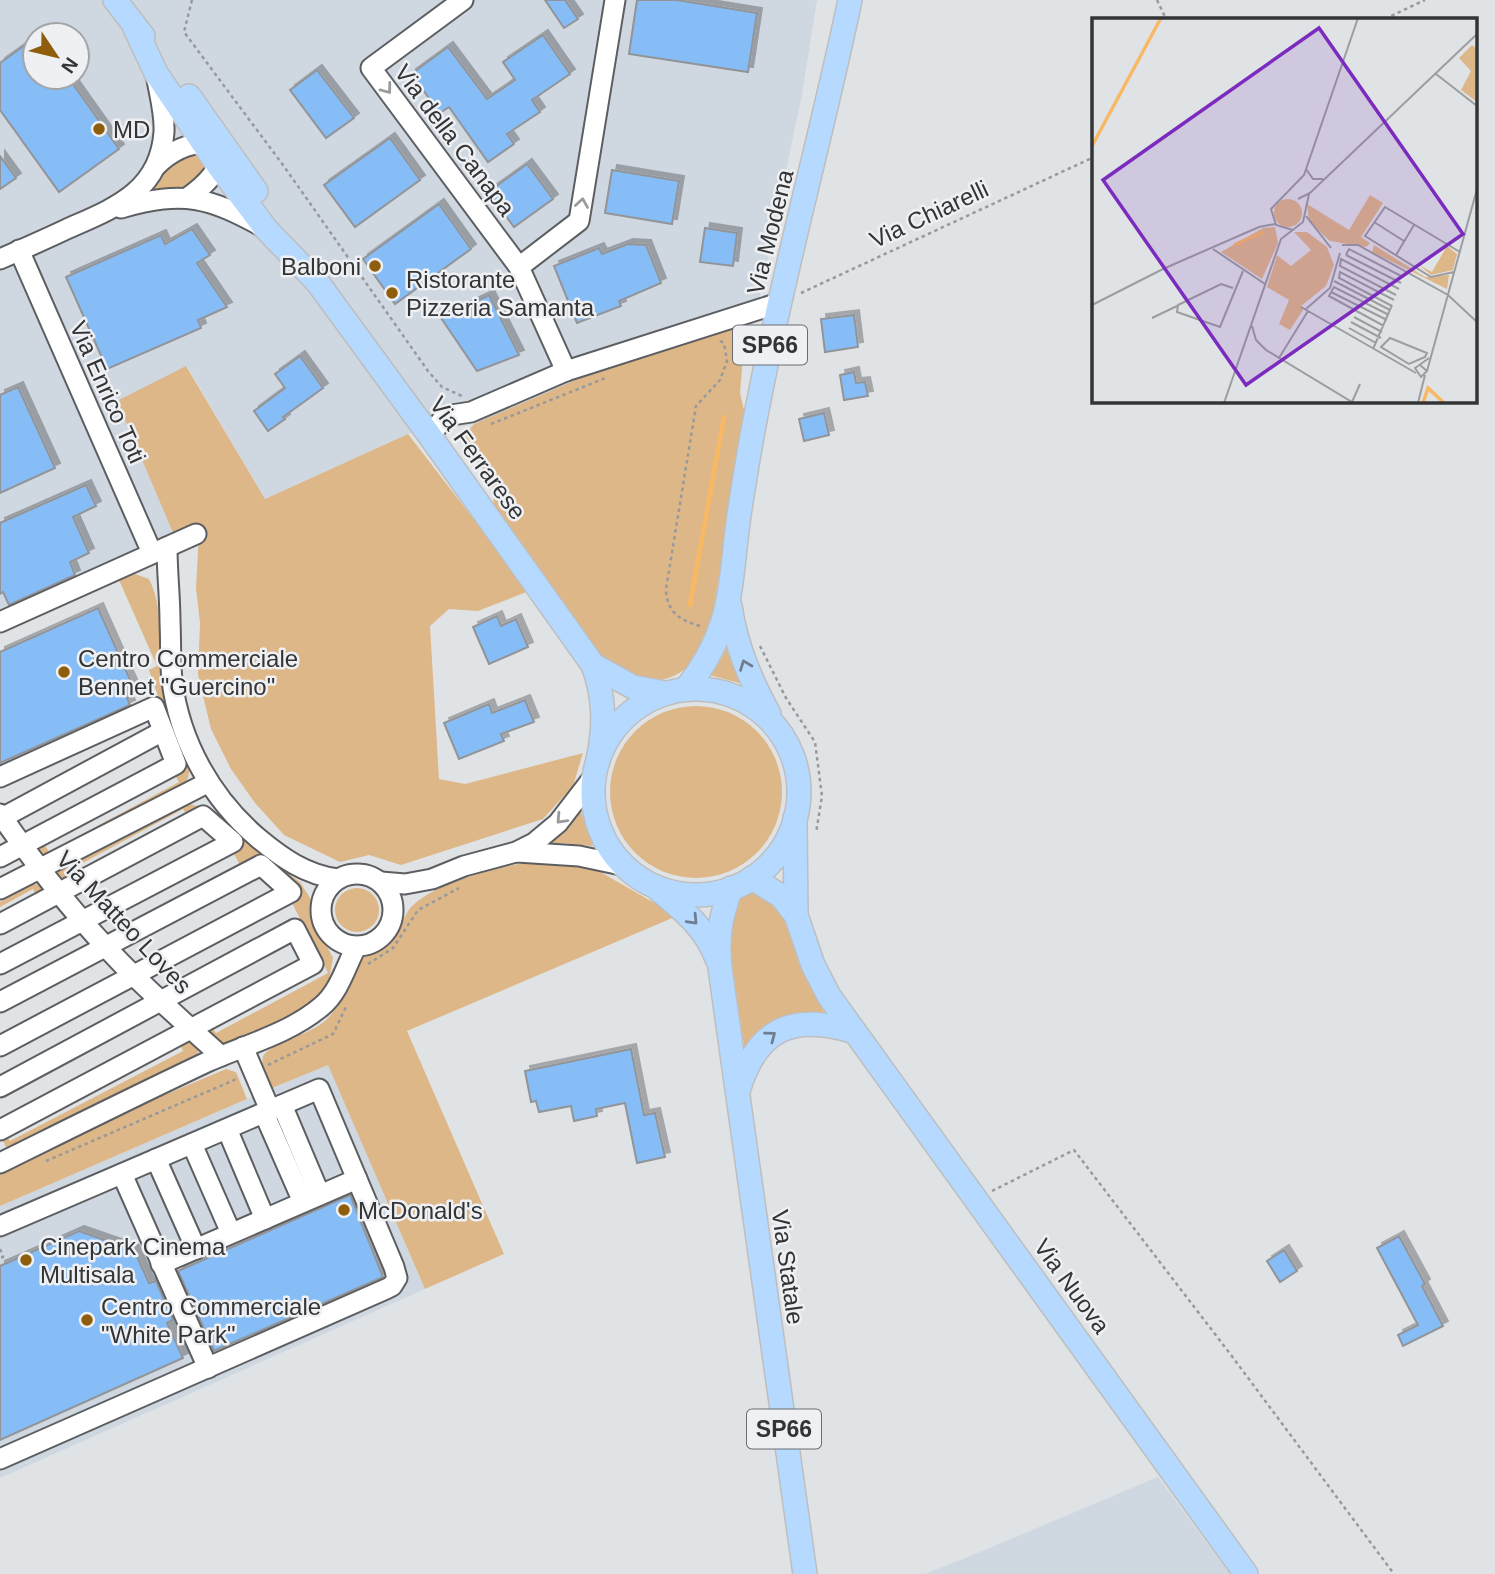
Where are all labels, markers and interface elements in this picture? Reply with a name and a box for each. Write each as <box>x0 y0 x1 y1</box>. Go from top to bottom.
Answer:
inset map <box>1092 18 1478 402</box>
north arrow <box>21 21 91 91</box>
text: N <box>57 54 82 77</box>
street label: Via della Canapa <box>389 59 521 221</box>
one-way arrow <box>378 82 391 94</box>
place label: MD <box>113 116 150 143</box>
marker: MD <box>91 121 107 137</box>
street label: Via Modena <box>741 166 799 297</box>
street label: Via Chiarelli <box>865 175 993 253</box>
one-way arrow <box>574 197 589 209</box>
place label: Balboni <box>281 253 361 280</box>
marker: Balboni <box>367 258 383 274</box>
place label: Ristorante Pizzeria Samanta <box>406 266 595 321</box>
marker: Ristorante Pizzeria Samanta <box>384 285 400 301</box>
street label: Via Enrico Toti <box>65 317 151 467</box>
road number: SP66 <box>733 326 807 364</box>
street label: Via Ferrarese <box>424 391 532 525</box>
place label: Centro Commerciale Bennet "Guercino" <box>78 645 298 700</box>
one-way arrow <box>739 660 753 672</box>
marker: Centro Commerciale Bennet "Guercino" <box>56 664 72 680</box>
one-way arrow <box>557 811 569 824</box>
street label: Via Matteo Loves <box>51 845 197 999</box>
one-way arrow <box>684 912 697 925</box>
one-way arrow <box>763 1032 776 1045</box>
place label: McDonald's <box>358 1197 483 1224</box>
marker: McDonald's <box>336 1202 352 1218</box>
street label: Via Statale <box>767 1208 809 1326</box>
place label: Cinepark Cinema Multisala <box>40 1233 226 1288</box>
street label: Via Nuova <box>1029 1233 1116 1339</box>
marker: Cinepark Cinema Multisala <box>18 1252 34 1268</box>
place label: Centro Commerciale "White Park" <box>101 1293 321 1348</box>
marker: Centro Commerciale "White Park" <box>79 1312 95 1328</box>
road number: SP66 <box>747 1410 821 1448</box>

